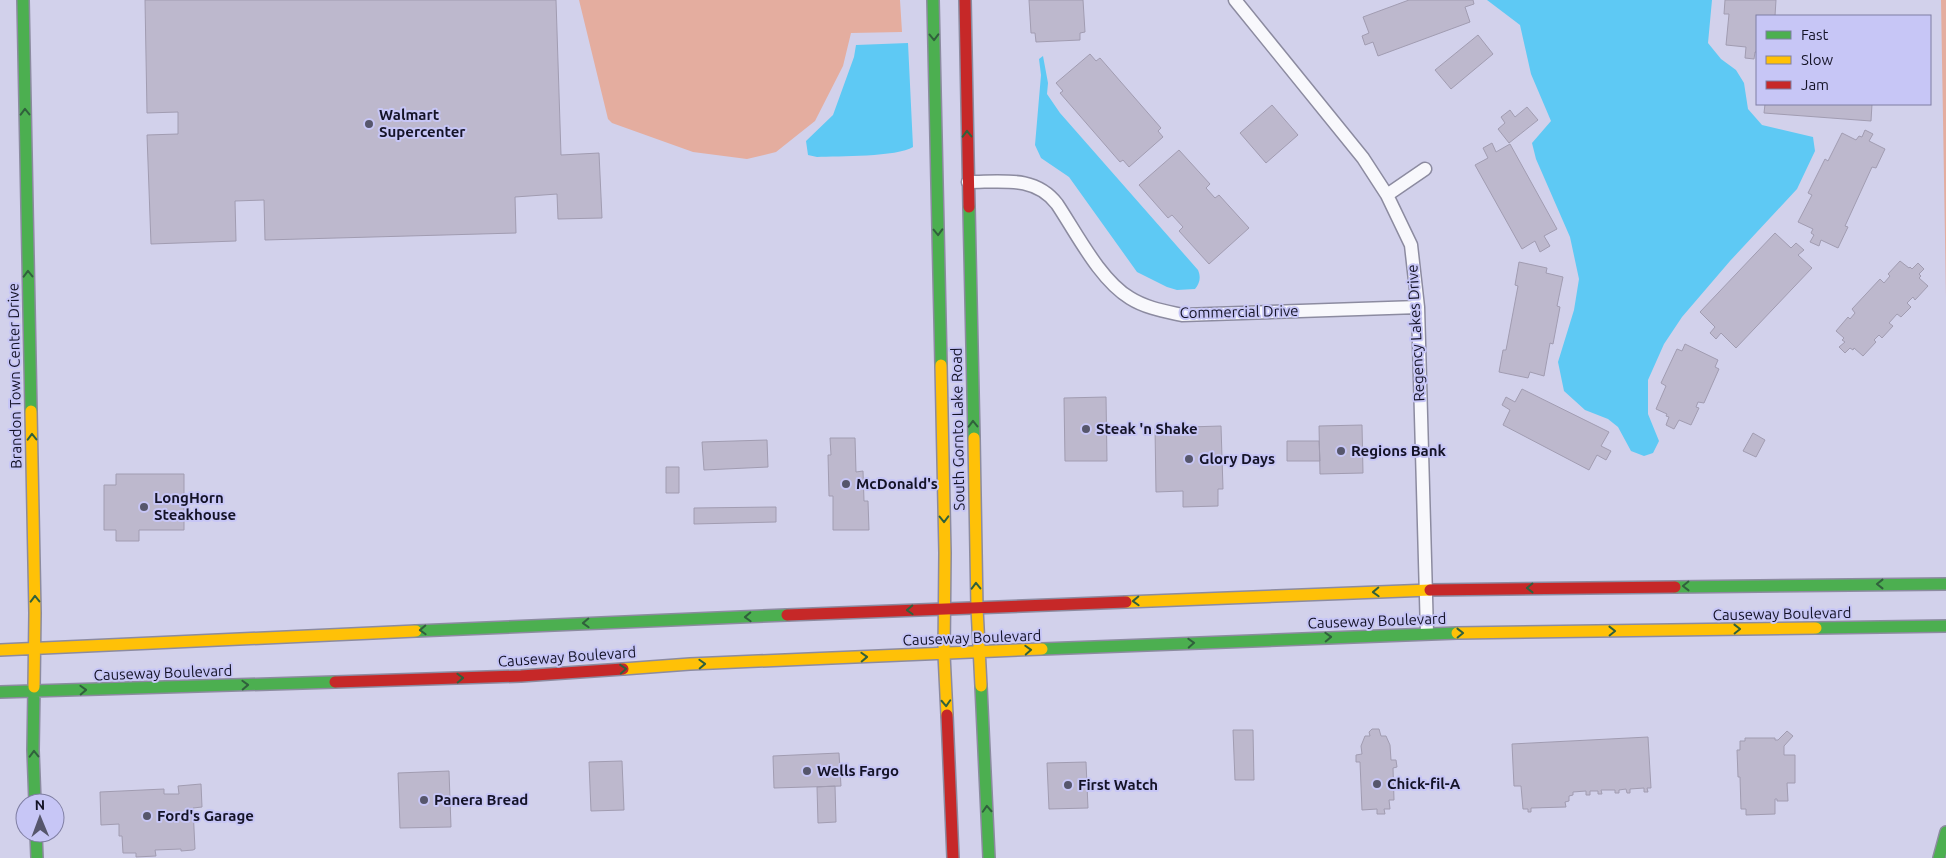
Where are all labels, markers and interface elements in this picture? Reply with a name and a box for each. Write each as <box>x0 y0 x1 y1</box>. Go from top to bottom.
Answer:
legend <box>1756 15 1931 105</box>
text: Fast <box>1801 26 1829 43</box>
one-way arrow <box>929 34 939 41</box>
text: Slow <box>1801 51 1834 68</box>
text: Jam <box>1801 76 1829 93</box>
place label: Walmart Supercenter <box>379 106 466 140</box>
one-way arrow <box>20 108 30 116</box>
marker: Walmart Supercenter <box>363 118 375 130</box>
one-way arrow <box>962 129 973 137</box>
one-way arrow <box>933 228 944 236</box>
street label: Regency Lakes Drive <box>1403 264 1428 402</box>
one-way arrow <box>23 270 33 278</box>
street label: Brandon Town Center Drive <box>4 283 25 469</box>
street label: Commercial Drive <box>1179 302 1299 321</box>
street label: South Gornto Lake Road <box>948 347 967 511</box>
one-way arrow <box>968 420 978 428</box>
place label: Steak 'n Shake <box>1096 420 1198 437</box>
marker: Steak 'n Shake <box>1080 423 1092 435</box>
one-way arrow <box>26 432 37 440</box>
place label: Regions Bank <box>1351 442 1446 459</box>
marker: Regions Bank <box>1335 445 1347 457</box>
place label: Glory Days <box>1199 450 1275 467</box>
marker: Glory Days <box>1183 453 1195 465</box>
place label: McDonald's <box>856 475 938 492</box>
marker: McDonald's <box>840 478 852 490</box>
place label: LongHorn Steakhouse <box>154 489 236 523</box>
marker: LongHorn Steakhouse <box>138 501 150 513</box>
one-way arrow <box>939 516 949 523</box>
one-way arrow <box>1876 579 1884 589</box>
one-way arrow <box>1682 581 1690 591</box>
one-way arrow <box>971 582 981 590</box>
one-way arrow <box>1526 583 1534 593</box>
one-way arrow <box>1372 587 1380 597</box>
one-way arrow <box>30 595 40 602</box>
one-way arrow <box>1131 596 1139 607</box>
street label: Causeway Boulevard <box>1712 604 1852 623</box>
one-way arrow <box>906 605 914 616</box>
street label: Causeway Boulevard <box>1307 610 1447 631</box>
one-way arrow <box>744 611 752 622</box>
one-way arrow <box>581 618 589 629</box>
one-way arrow <box>1733 624 1741 635</box>
one-way arrow <box>419 625 427 636</box>
one-way arrow <box>1608 626 1616 636</box>
street label: Causeway Boulevard <box>902 627 1042 648</box>
one-way arrow <box>1456 628 1464 638</box>
one-way arrow <box>1325 632 1333 643</box>
one-way arrow <box>1187 638 1195 649</box>
street label: Causeway Boulevard <box>497 643 637 670</box>
one-way arrow <box>1024 645 1032 656</box>
one-way arrow <box>861 652 869 663</box>
one-way arrow <box>698 659 706 669</box>
street label: Causeway Boulevard <box>93 662 233 683</box>
one-way arrow <box>619 663 627 674</box>
one-way arrow <box>457 673 465 684</box>
one-way arrow <box>242 680 250 691</box>
one-way arrow <box>80 685 87 695</box>
one-way arrow <box>941 699 951 707</box>
one-way arrow <box>28 750 39 758</box>
place label: Wells Fargo <box>817 762 899 779</box>
marker: Wells Fargo <box>801 765 813 777</box>
place label: Chick-fil-A <box>1387 775 1461 792</box>
place label: First Watch <box>1078 776 1158 793</box>
marker: Chick-fil-A <box>1371 778 1383 790</box>
marker: First Watch <box>1062 779 1074 791</box>
place label: Panera Bread <box>434 791 528 808</box>
north arrow <box>15 793 65 843</box>
marker: Panera Bread <box>418 794 430 806</box>
text: N <box>34 797 45 813</box>
one-way arrow <box>981 805 992 813</box>
place label: Ford's Garage <box>157 807 254 824</box>
marker: Ford's Garage <box>141 810 153 822</box>

